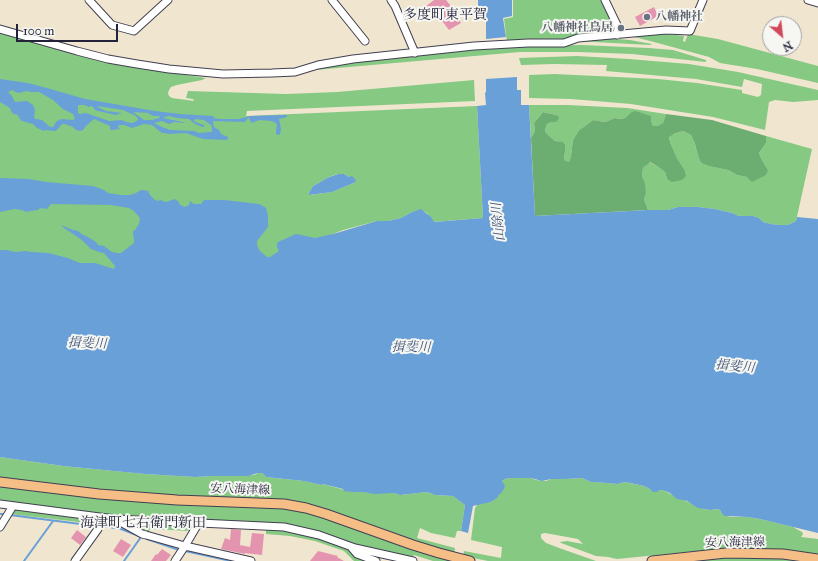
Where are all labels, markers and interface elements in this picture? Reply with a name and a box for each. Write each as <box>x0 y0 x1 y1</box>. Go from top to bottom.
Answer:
district label: 多度町東平賀 <box>403 8 487 24</box>
place label: 八幡神社 <box>655 10 703 24</box>
marker: 八幡神社 <box>642 12 652 22</box>
scale bar <box>18 16 120 42</box>
north arrow <box>762 16 802 56</box>
place label: 八幡神社鳥居 <box>541 21 613 35</box>
marker: 八幡神社鳥居 <box>616 23 626 33</box>
text: 100 m <box>23 24 54 38</box>
text: N <box>780 38 795 54</box>
water label: 山除川 <box>489 202 509 242</box>
water label: 揖斐川 <box>67 336 107 352</box>
water label: 揖斐川 <box>391 340 431 356</box>
water label: 揖斐川 <box>715 358 755 376</box>
street label: 安八海津線 <box>210 482 270 498</box>
district label: 海津町七右衛門新田 <box>80 516 206 532</box>
street label: 安八海津線 <box>705 535 765 551</box>

